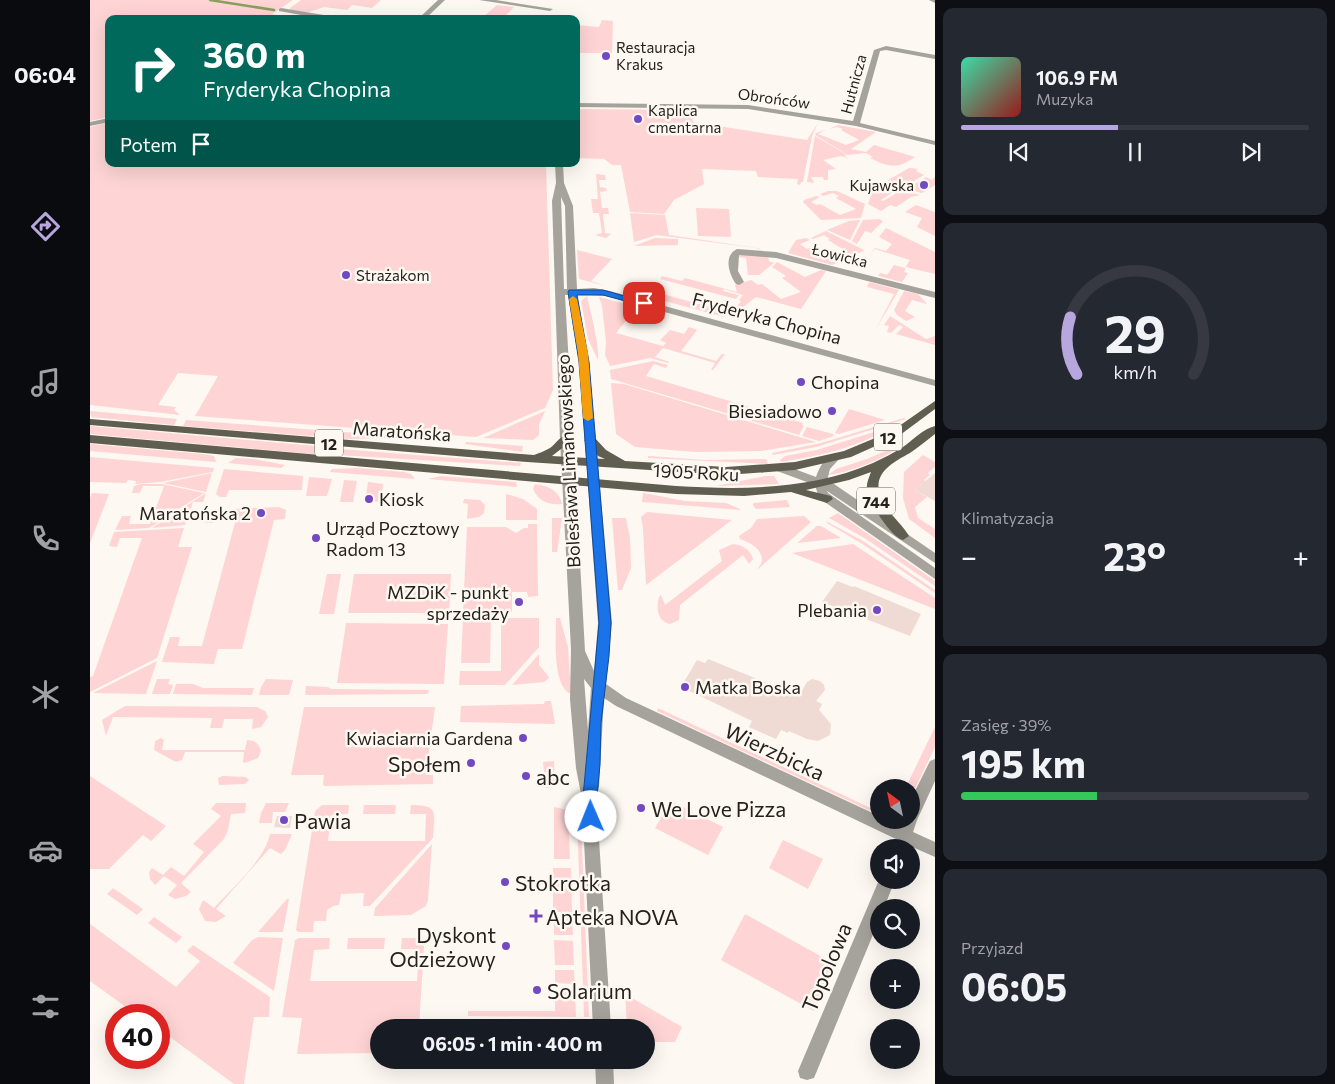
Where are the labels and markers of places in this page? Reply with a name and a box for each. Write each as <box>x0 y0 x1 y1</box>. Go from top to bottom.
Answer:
place label: Restauracja Krakus <box>616 38 695 73</box>
marker: Restauracja Krakus <box>600 50 612 62</box>
place label: Kaplica cmentarna <box>648 101 721 136</box>
marker: Kaplica cmentarna <box>632 113 644 125</box>
place label: Kujawska <box>849 176 914 194</box>
marker: Kujawska <box>918 179 930 191</box>
place label: Strażakom <box>356 266 430 284</box>
marker: Strażakom <box>340 269 352 281</box>
pin <box>623 282 665 324</box>
place label: Chopina <box>811 371 879 393</box>
marker: Chopina <box>795 376 807 388</box>
place label: Biesiadowo <box>728 400 822 422</box>
marker: Biesiadowo <box>826 405 838 417</box>
place label: Kiosk <box>379 488 424 510</box>
marker: Kiosk <box>363 493 375 505</box>
place label: Maratońska 2 <box>139 502 251 524</box>
marker: Maratońska 2 <box>255 507 267 519</box>
place label: Urząd Pocztowy Radom 13 <box>326 517 460 560</box>
marker: Urząd Pocztowy Radom 13 <box>310 532 322 544</box>
place label: MZDiK - punkt sprzedaży <box>387 581 509 624</box>
marker: MZDiK - punkt sprzedaży <box>513 596 525 608</box>
place label: Plebania <box>797 599 867 621</box>
marker: Plebania <box>871 604 883 616</box>
place label: Matka Boska <box>695 676 801 698</box>
marker: Matka Boska <box>679 681 691 693</box>
place label: Kwiaciarnia Gardena <box>346 727 513 749</box>
marker: Kwiaciarnia Gardena <box>517 732 529 744</box>
place label: Społem <box>388 751 461 776</box>
marker: Społem <box>465 757 477 769</box>
place label: abc <box>536 764 570 789</box>
marker: abc <box>520 770 532 782</box>
place label: We Love Pizza <box>651 796 786 821</box>
marker: We Love Pizza <box>635 802 647 814</box>
place label: Pawia <box>294 808 351 833</box>
marker: Pawia <box>278 814 290 826</box>
place label: Stokrotka <box>515 870 611 895</box>
marker: Stokrotka <box>499 876 511 888</box>
place label: Apteka NOVA <box>546 904 679 929</box>
marker: Apteka NOVA <box>530 910 542 922</box>
place label: Dyskont Odzieżowy <box>390 922 496 971</box>
marker: Dyskont Odzieżowy <box>500 940 512 952</box>
place label: Solarium <box>547 978 632 1003</box>
marker: Solarium <box>531 984 543 996</box>

